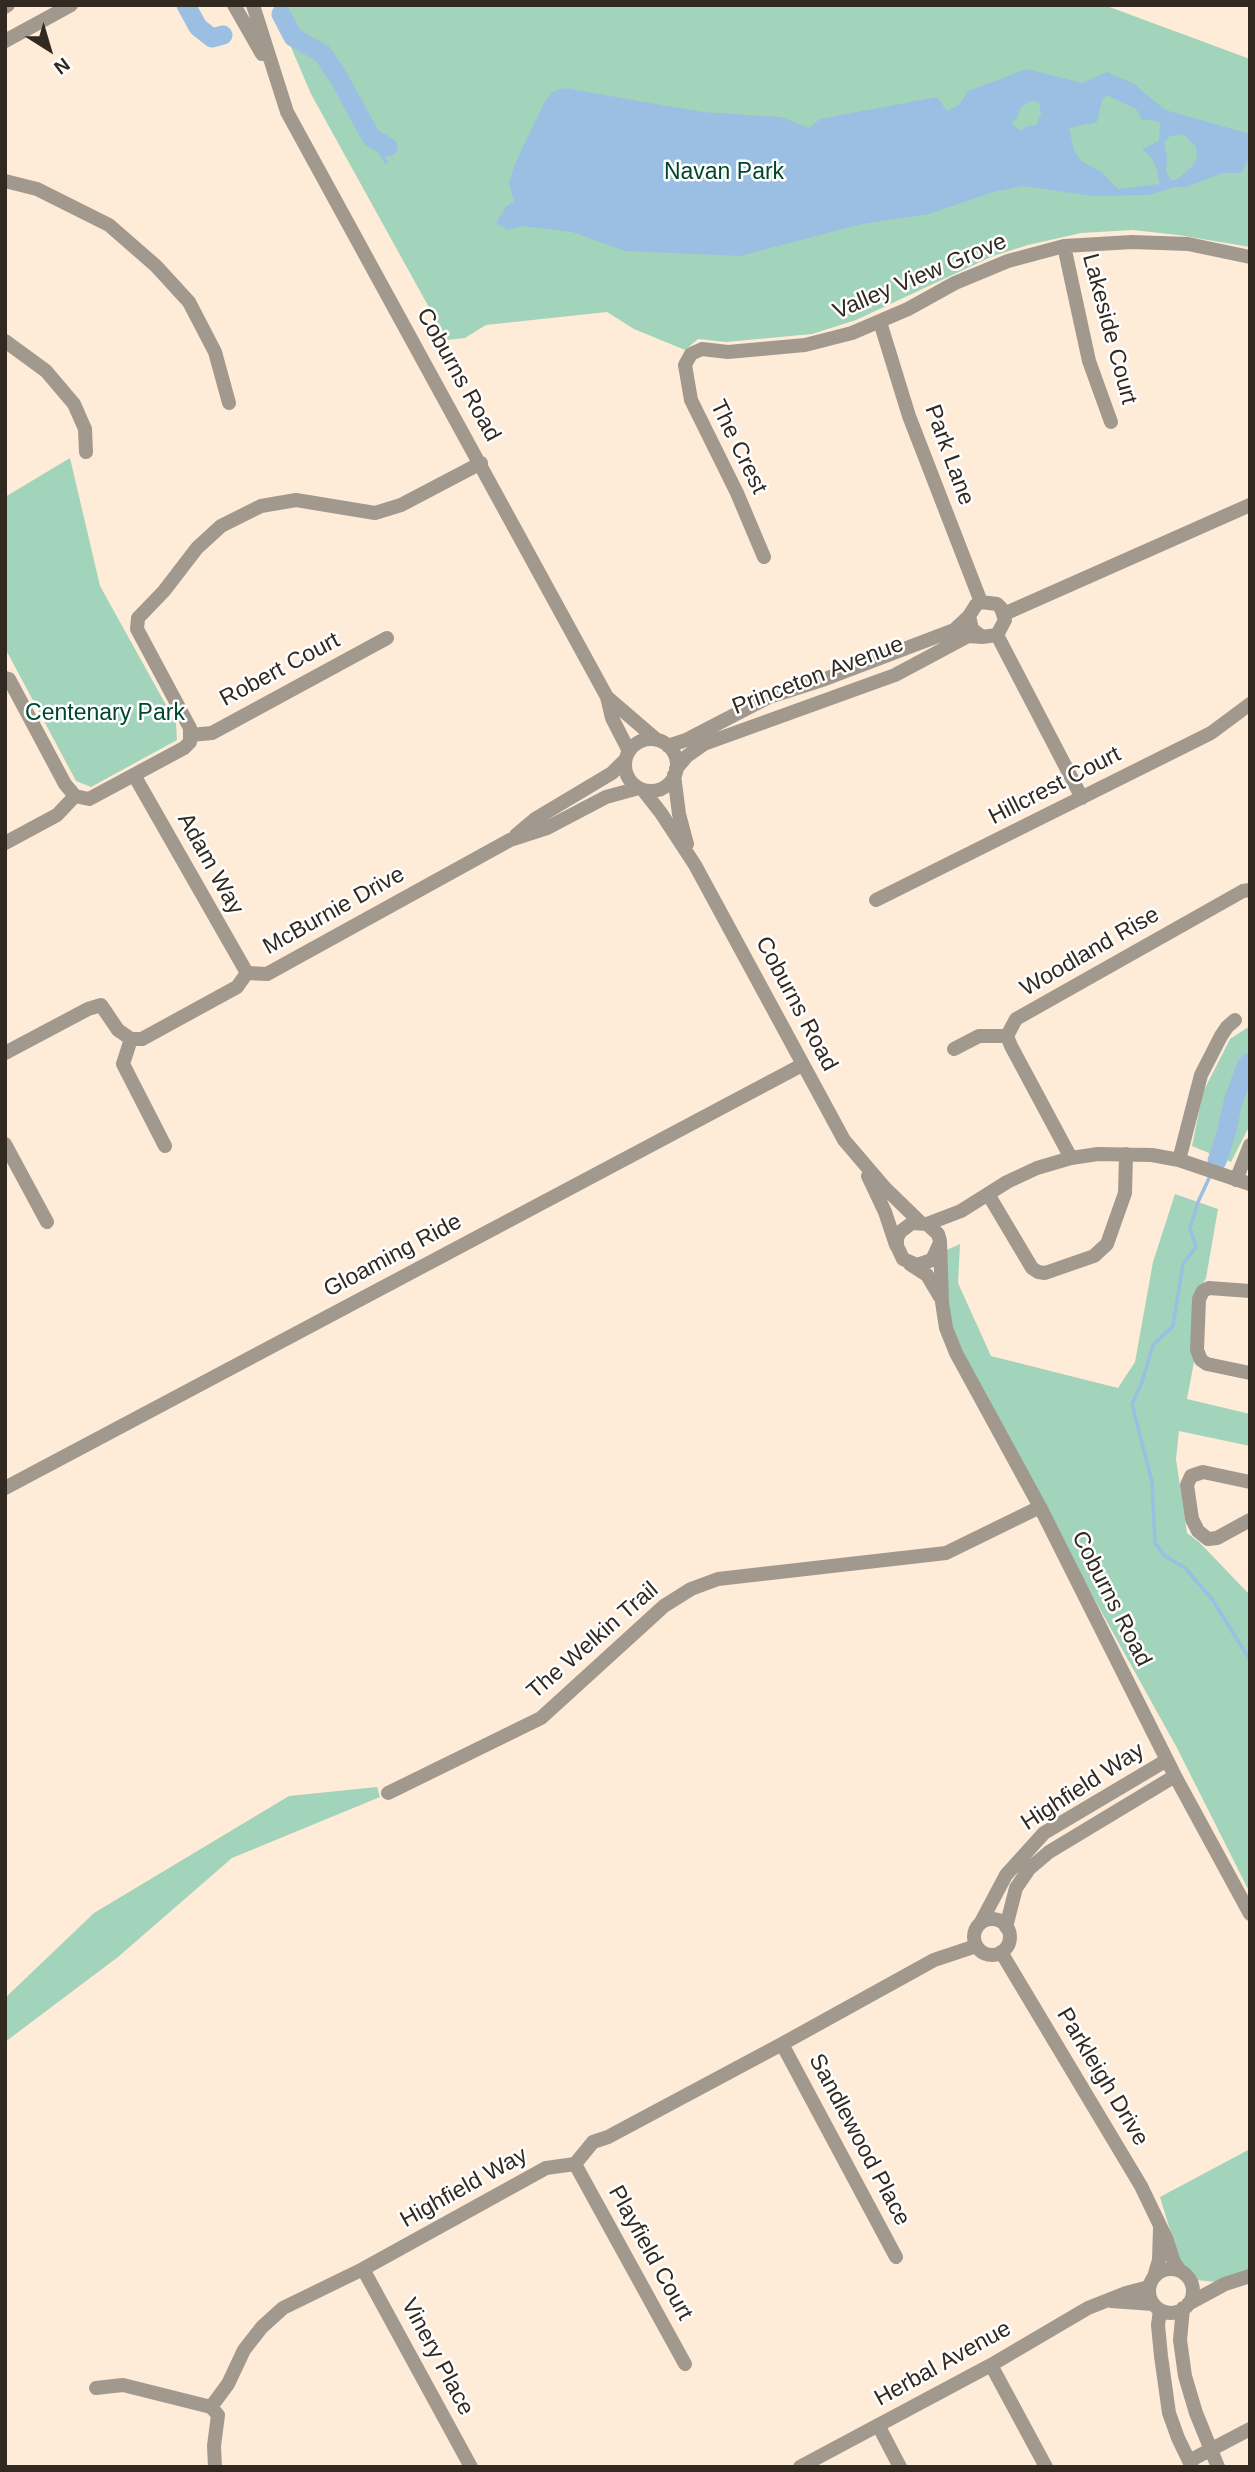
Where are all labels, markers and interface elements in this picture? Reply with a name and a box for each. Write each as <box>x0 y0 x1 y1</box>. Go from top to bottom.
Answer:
north arrow <box>14 14 84 84</box>
text: N <box>50 54 74 79</box>
park label: Navan Park <box>664 159 784 187</box>
street label: Valley View Grove <box>829 228 1011 326</box>
street label: Lakeside Court <box>1076 251 1142 407</box>
street label: Coburns Road <box>410 303 506 447</box>
street label: The Crest <box>703 396 773 498</box>
street label: Park Lane <box>918 401 980 509</box>
street label: Robert Court <box>215 627 345 713</box>
street label: Princeton Avenue <box>728 631 908 721</box>
park label: Centenary Park <box>25 700 185 728</box>
street label: Hillcrest Court <box>984 741 1126 831</box>
street label: Adam Way <box>171 808 249 920</box>
street label: McBurnie Drive <box>259 861 409 961</box>
street label: Woodland Rise <box>1016 901 1164 1003</box>
street label: Coburns Road <box>749 932 843 1076</box>
street label: Gloaming Ride <box>319 1208 467 1304</box>
street label: Coburns Road <box>1065 1527 1157 1671</box>
street label: The Welkin Trail <box>522 1577 664 1705</box>
street label: Highfield Way <box>1016 1737 1150 1837</box>
street label: Parkleigh Drive <box>1050 2003 1154 2151</box>
street label: Sandlewood Place <box>802 2049 916 2231</box>
street label: Highfield Way <box>396 2142 532 2234</box>
street label: Playfield Court <box>602 2181 698 2325</box>
street label: Vinery Place <box>395 2294 479 2420</box>
street label: Herbal Avenue <box>870 2315 1016 2413</box>

